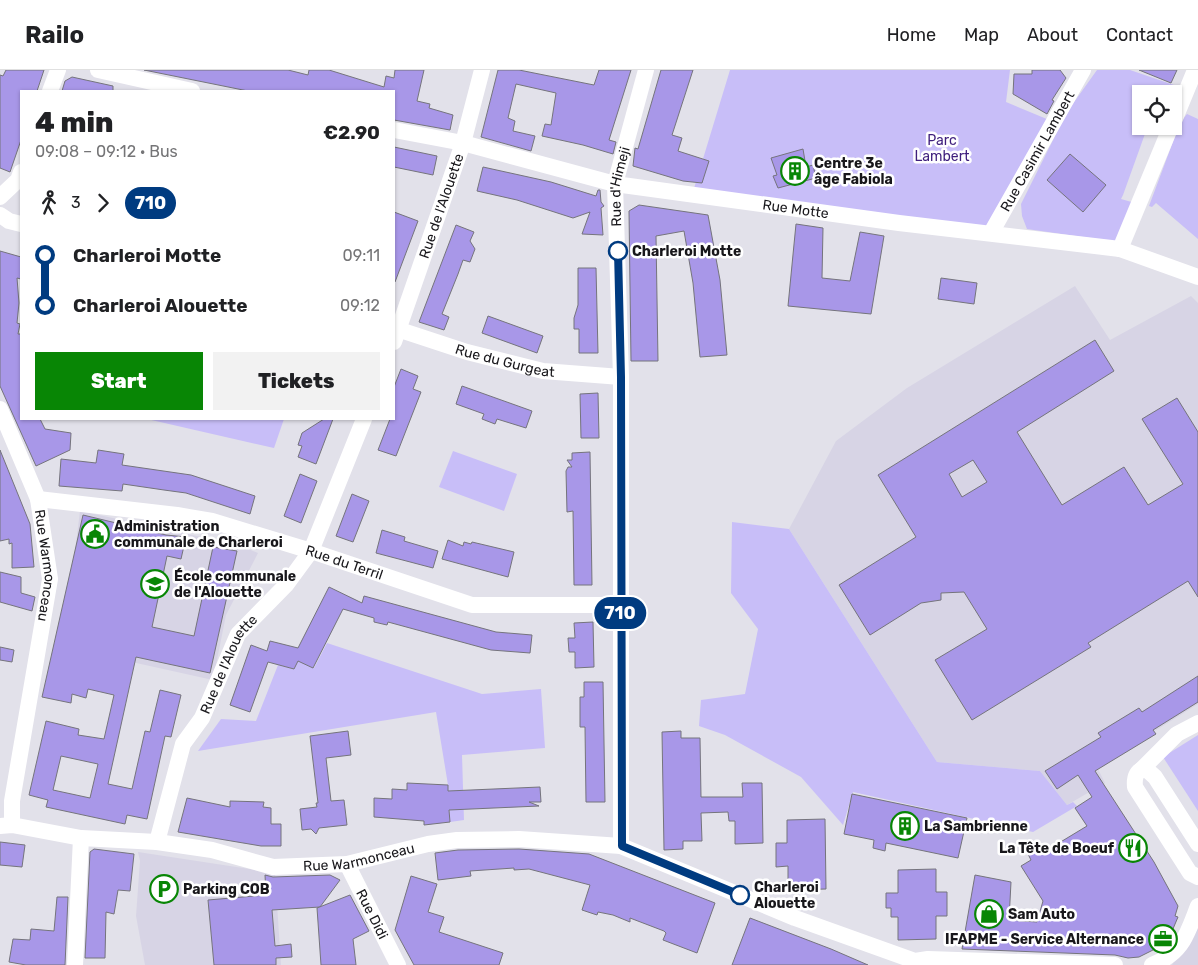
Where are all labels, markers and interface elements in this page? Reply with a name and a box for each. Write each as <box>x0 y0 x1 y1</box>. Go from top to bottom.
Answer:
text: Railo <box>25 21 84 49</box>
text: Home <box>887 24 936 46</box>
text: Map <box>964 24 999 46</box>
text: About <box>1027 24 1078 46</box>
text: Contact <box>1106 24 1173 46</box>
map controls <box>1132 85 1182 135</box>
button: locate <box>1132 85 1182 135</box>
street label: Rue Casimir Lambert <box>996 87 1078 214</box>
text: 4 min <box>35 106 113 139</box>
text: €2.90 <box>323 121 380 144</box>
park label: Parc Lambert <box>914 132 970 165</box>
text: 09:08 – 09:12 · Bus <box>35 142 178 161</box>
street label: Rue d'Himeji <box>606 145 633 227</box>
street label: Rue de l'Alouette <box>415 151 467 261</box>
place label: Centre 3e âge Fabiola <box>814 155 893 188</box>
building icon: Centre 3e âge Fabiola <box>780 156 810 186</box>
icon: walk <box>35 189 63 217</box>
icon: forward <box>89 189 117 217</box>
text: 710 <box>135 192 166 214</box>
text: 3 <box>71 193 81 212</box>
street label: Rue Motte <box>761 196 830 222</box>
marker: Charleroi Motte <box>608 241 628 261</box>
place label: Charleroi Motte <box>632 243 741 260</box>
text: Charleroi Motte <box>73 244 221 267</box>
text: 09:11 <box>343 246 380 265</box>
text: Charleroi Alouette <box>73 294 248 317</box>
text: 09:12 <box>340 296 380 315</box>
street label: Rue du Gurgeat <box>453 340 556 380</box>
button: Start <box>35 352 203 410</box>
button: Tickets <box>213 352 380 410</box>
street label: Rue Warmonceau <box>31 508 59 623</box>
place label: Administration communale de Charleroi <box>114 518 283 551</box>
public building icon: Administration communale de Charleroi <box>80 519 110 549</box>
street label: Rue du Terril <box>303 541 385 583</box>
place label: École communale de l'Alouette <box>174 567 296 601</box>
school or university icon: École communale de l'Alouette <box>140 569 170 599</box>
line badge: 710 <box>591 597 649 629</box>
text: 710 <box>604 602 636 624</box>
street label: Rue de l'Alouette <box>196 611 261 716</box>
building icon: La Sambrienne <box>890 811 920 841</box>
place label: La Sambrienne <box>924 818 1028 835</box>
restaurant icon: La Tête de Boeuf <box>1118 833 1148 863</box>
street label: Rue Warmonceau <box>303 839 416 874</box>
place label: La Tête de Boeuf <box>999 840 1115 857</box>
parking icon: Parking COB <box>149 874 179 904</box>
place label: Charleroi Alouette <box>754 879 819 912</box>
place label: Parking COB <box>183 881 270 898</box>
marker: Charleroi Alouette <box>730 885 750 905</box>
street label: Rue Didi <box>353 886 392 942</box>
shop icon: Sam Auto <box>974 899 1004 929</box>
place label: Sam Auto <box>1008 906 1075 923</box>
office icon: IFAPME - Service Alternance <box>1148 924 1178 954</box>
place label: IFAPME - Service Alternance <box>945 931 1144 948</box>

